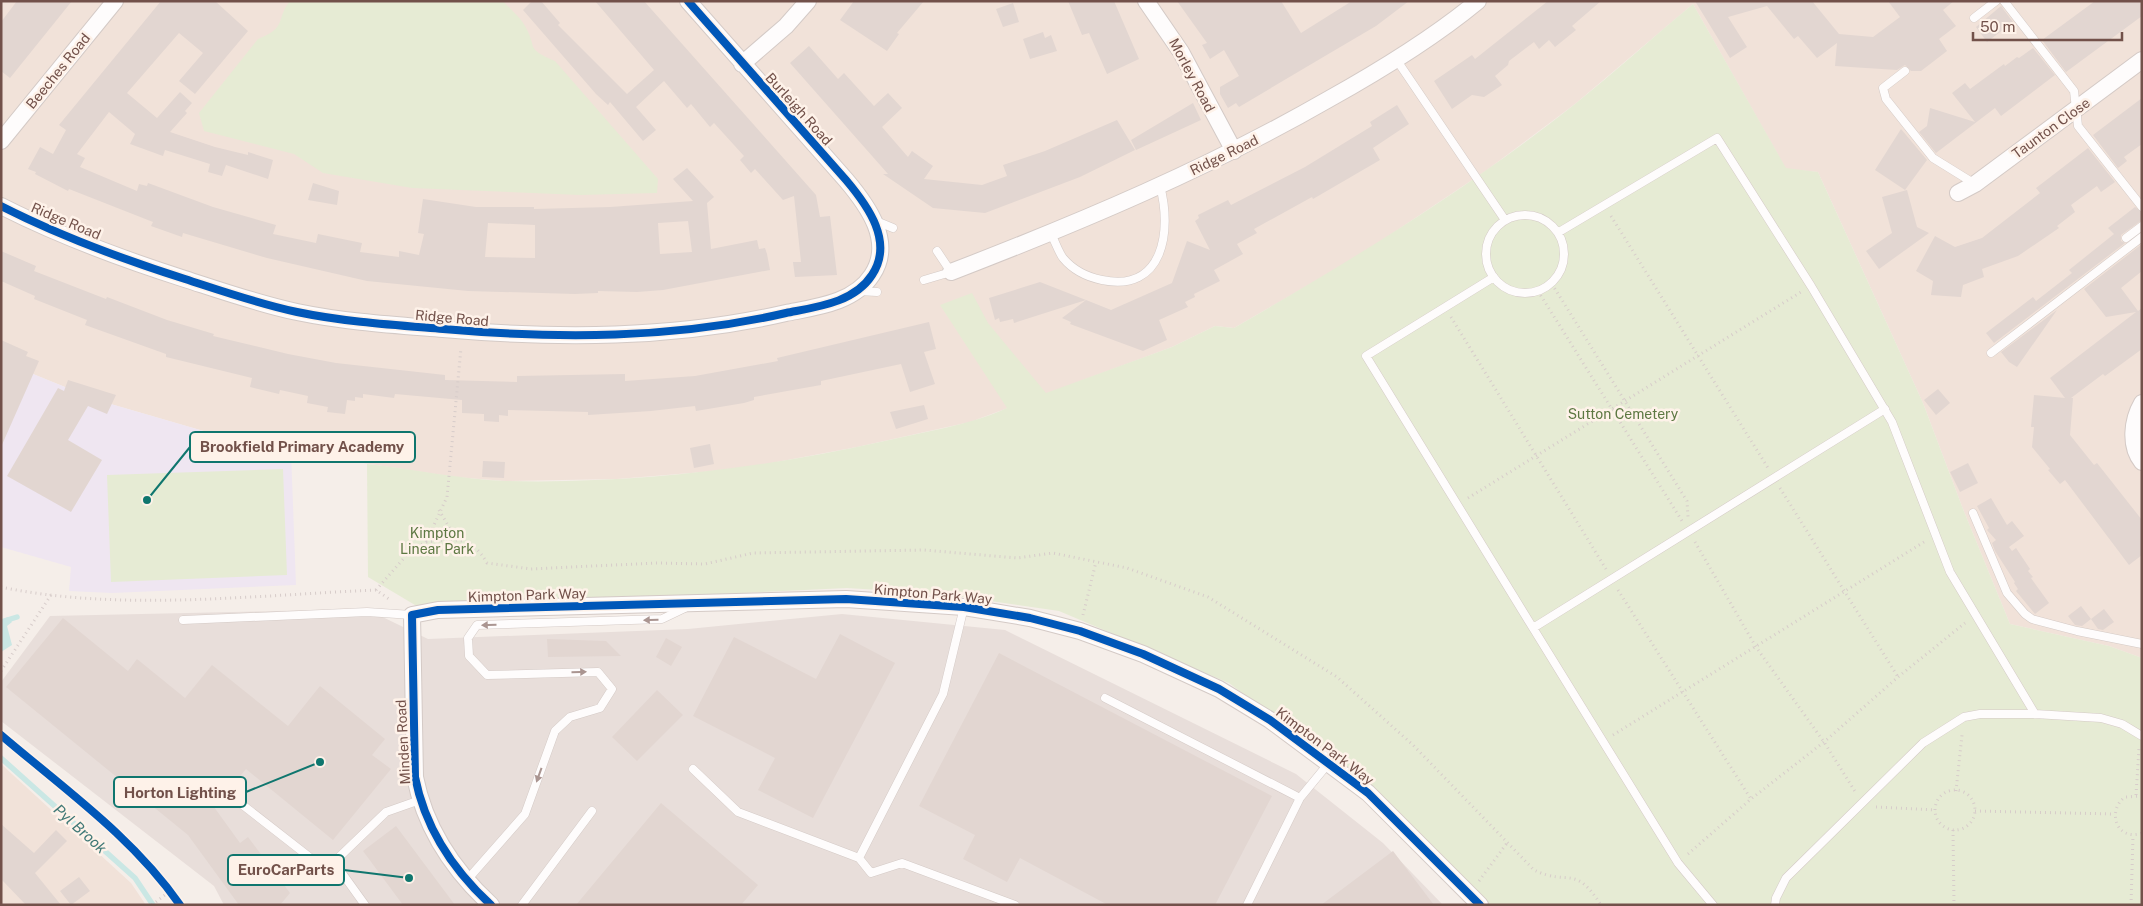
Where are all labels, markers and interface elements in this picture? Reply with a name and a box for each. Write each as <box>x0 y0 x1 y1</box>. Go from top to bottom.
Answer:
scale bar <box>1973 10 2122 42</box>
text: 50 m <box>1980 18 2015 35</box>
street label: Beeches Road <box>23 30 93 112</box>
street label: Morley Road <box>1166 35 1218 115</box>
street label: Burleigh Road <box>762 70 836 148</box>
street label: Taunton Close <box>2009 94 2093 162</box>
street label: Ridge Road <box>1187 132 1261 178</box>
street label: Ridge Road <box>29 199 103 243</box>
street label: Ridge Road <box>414 307 490 329</box>
park label: Sutton Cemetery <box>1568 406 1679 422</box>
callout: Brookfield Primary Academy <box>190 432 415 462</box>
text: Brookfield Primary Academy <box>200 438 405 455</box>
park label: Kimpton Linear Park <box>400 525 474 557</box>
street label: Kimpton Park Way <box>873 581 993 607</box>
street label: Kimpton Park Way <box>467 585 587 605</box>
one-way arrow <box>643 616 659 624</box>
one-way arrow <box>481 621 497 629</box>
one-way arrow <box>571 668 587 676</box>
street label: Minden Road <box>393 699 413 785</box>
street label: Kimpton Park Way <box>1273 704 1378 788</box>
one-way arrow <box>535 768 543 783</box>
callout: Horton Lighting <box>114 777 246 807</box>
text: Horton Lighting <box>124 784 237 801</box>
water label: Pyl Brook <box>51 801 111 857</box>
callout: EuroCarParts <box>228 855 344 885</box>
text: EuroCarParts <box>238 861 334 878</box>

